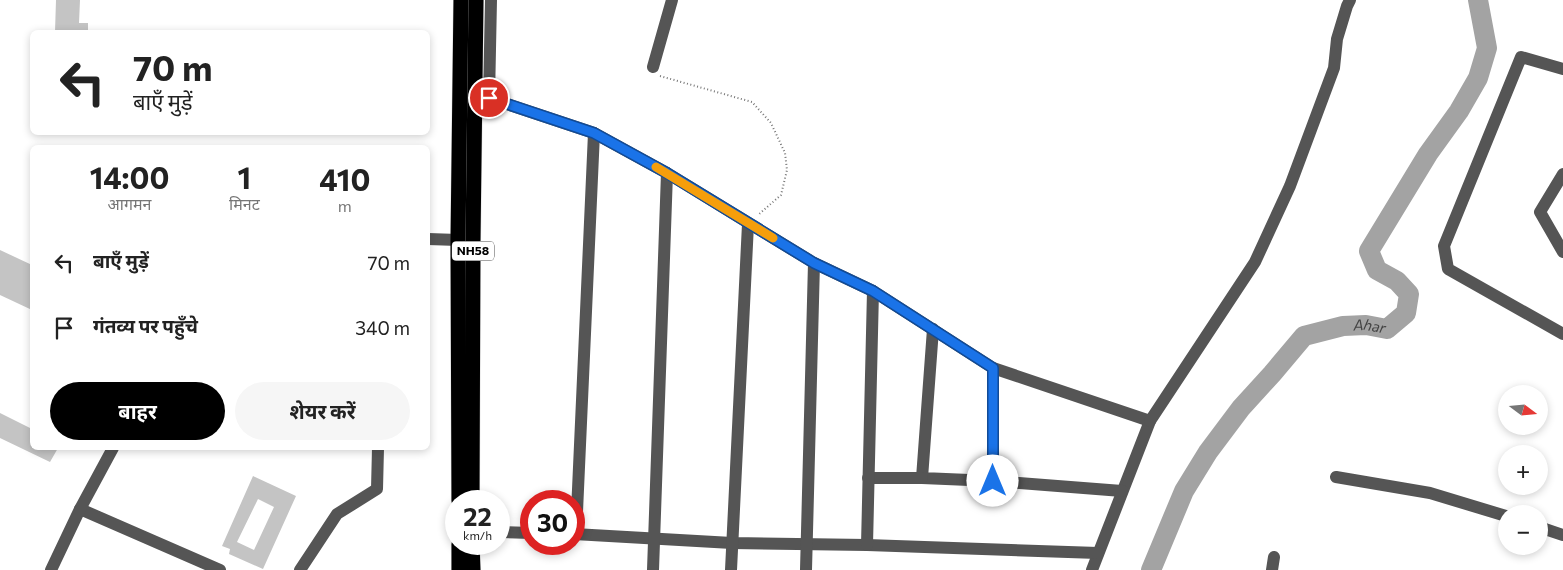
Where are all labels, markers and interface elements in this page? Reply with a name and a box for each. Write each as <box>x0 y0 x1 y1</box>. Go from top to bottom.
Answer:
text: 70 m <box>133 45 213 88</box>
icon: left <box>50 50 115 115</box>
pin <box>468 77 510 119</box>
icon: arrive <box>475 84 503 112</box>
text: बाएँ मुड़ें <box>133 88 193 115</box>
text: 14:00 <box>90 158 169 195</box>
text: 1 <box>238 158 251 195</box>
text: 410 <box>319 160 370 197</box>
text: आगमन <box>108 194 151 213</box>
text: मिनट <box>229 194 260 213</box>
text: m <box>338 196 352 215</box>
road number: NH58 <box>452 242 494 260</box>
icon: left <box>50 249 78 277</box>
text: बाएँ मुड़ें <box>93 249 149 272</box>
text: 70 m <box>367 251 410 274</box>
icon: arrive <box>50 314 78 342</box>
text: गंतव्य पर पहुँचे <box>93 314 198 337</box>
water label: Ahar <box>1352 315 1389 337</box>
text: 340 m <box>355 316 410 339</box>
button: बाहर <box>50 382 225 440</box>
button: शेयर करें <box>235 382 410 440</box>
north arrow <box>1498 385 1548 435</box>
map controls <box>1498 385 1548 555</box>
button: + <box>1498 445 1548 495</box>
position arrow <box>966 454 1018 506</box>
speed limit sign: 30 <box>520 490 585 555</box>
text: 22 <box>463 501 492 531</box>
button: − <box>1498 505 1548 555</box>
text: km/h <box>463 528 492 542</box>

